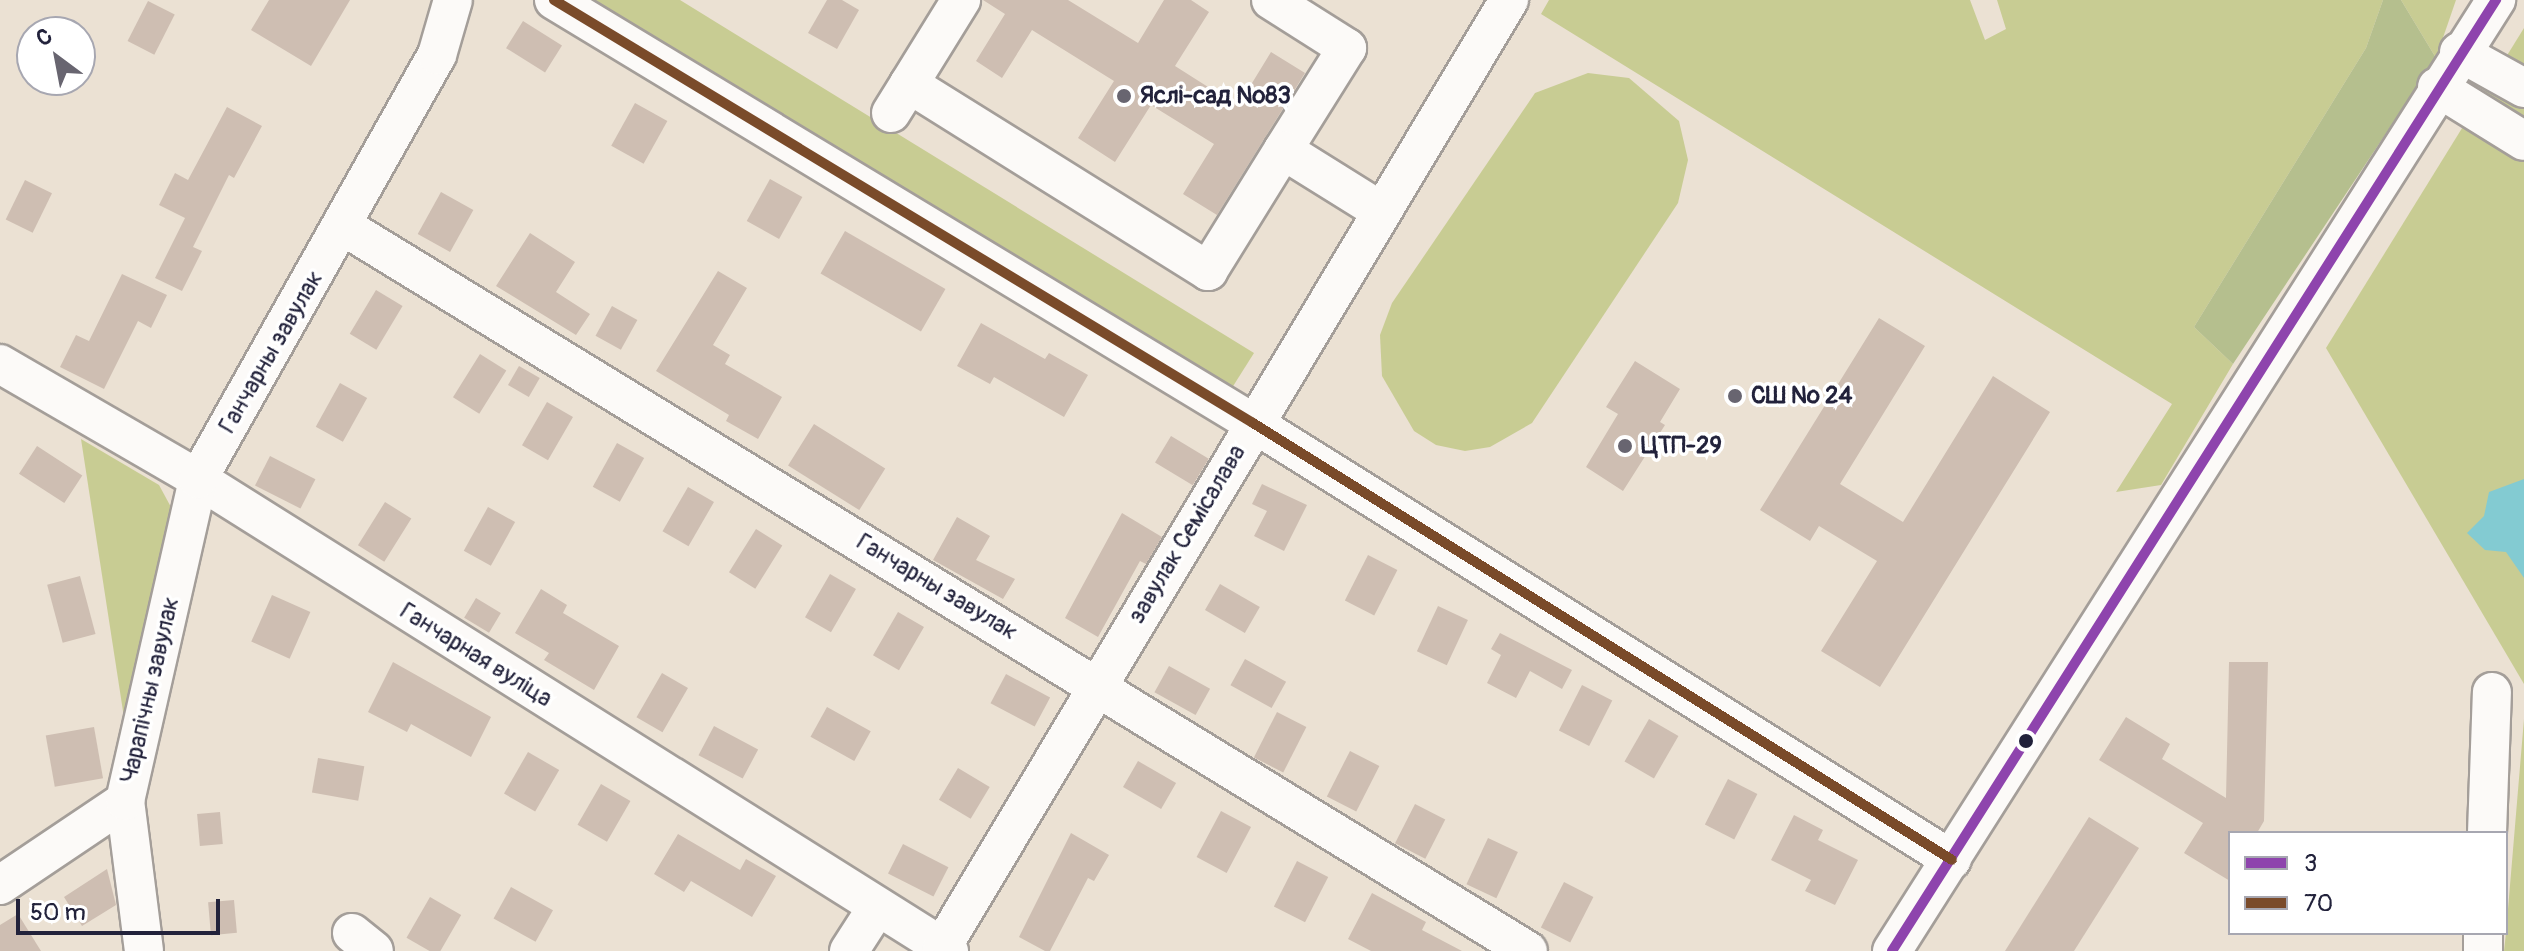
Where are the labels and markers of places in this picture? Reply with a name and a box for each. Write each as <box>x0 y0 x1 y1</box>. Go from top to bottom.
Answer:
place label: Яслі-сад №83 <box>1140 82 1291 110</box>
marker: Яслі-сад №83 <box>1115 87 1133 105</box>
place label: СШ № 24 <box>1751 382 1852 410</box>
marker: СШ № 24 <box>1726 387 1744 405</box>
place label: ЦТП-29 <box>1641 432 1722 460</box>
marker: ЦТП-29 <box>1616 437 1634 455</box>
unlabelled marker <box>2018 733 2034 749</box>

